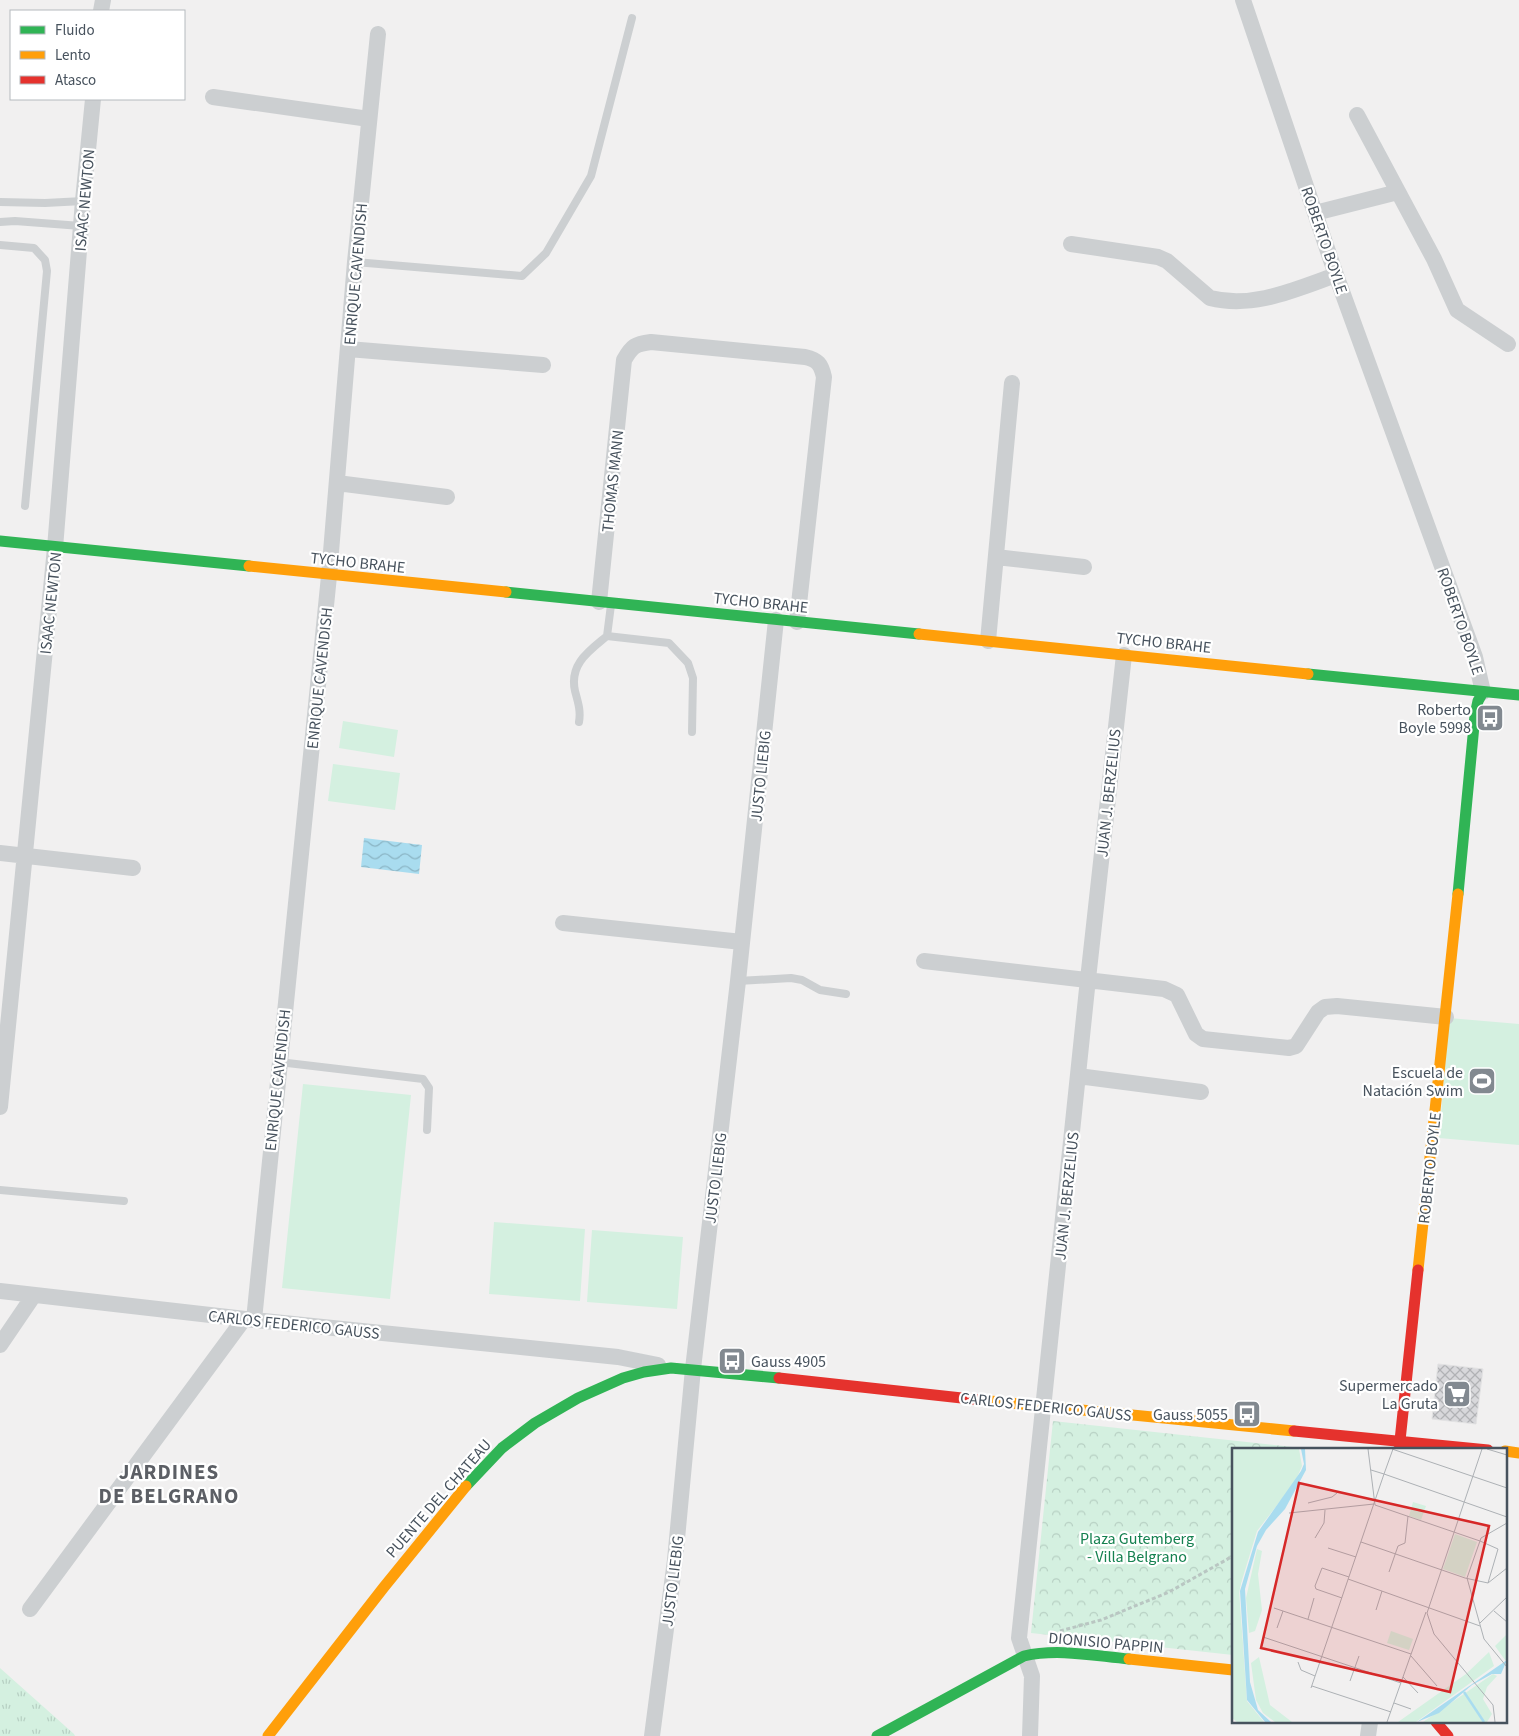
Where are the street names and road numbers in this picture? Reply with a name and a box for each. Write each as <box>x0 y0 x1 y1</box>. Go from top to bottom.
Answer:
street label: ISAAC NEWTON <box>70 148 100 252</box>
street label: ROBERTO BOYLE <box>1295 184 1353 297</box>
street label: ENRIQUE CAVENDISH <box>339 202 373 346</box>
street label: THOMAS MANN <box>597 429 629 533</box>
street label: TYCHO BRAHE <box>309 547 406 579</box>
street label: ISAAC NEWTON <box>35 551 67 655</box>
street label: ROBERTO BOYLE <box>1431 565 1489 678</box>
street label: TYCHO BRAHE <box>712 587 809 619</box>
street label: ENRIQUE CAVENDISH <box>302 606 338 750</box>
street label: TYCHO BRAHE <box>1115 627 1212 659</box>
street label: JUAN J. BERZELIUS <box>1091 728 1127 858</box>
street label: JUSTO LIEBIG <box>745 729 777 823</box>
street label: ENRIQUE CAVENDISH <box>260 1008 296 1152</box>
street label: ROBERTO BOYLE <box>1413 1111 1447 1225</box>
street label: JUSTO LIEBIG <box>699 1131 733 1225</box>
street label: JUAN J. BERZELIUS <box>1049 1131 1085 1261</box>
street label: CARLOS FEDERICO GAUSS <box>207 1305 381 1345</box>
street label: CARLOS FEDERICO GAUSS <box>959 1387 1133 1427</box>
street label: PUENTE DEL CHATEAU <box>381 1435 497 1563</box>
street label: JUSTO LIEBIG <box>656 1534 690 1628</box>
street label: DIONISIO PAPPIN <box>1047 1627 1164 1659</box>

